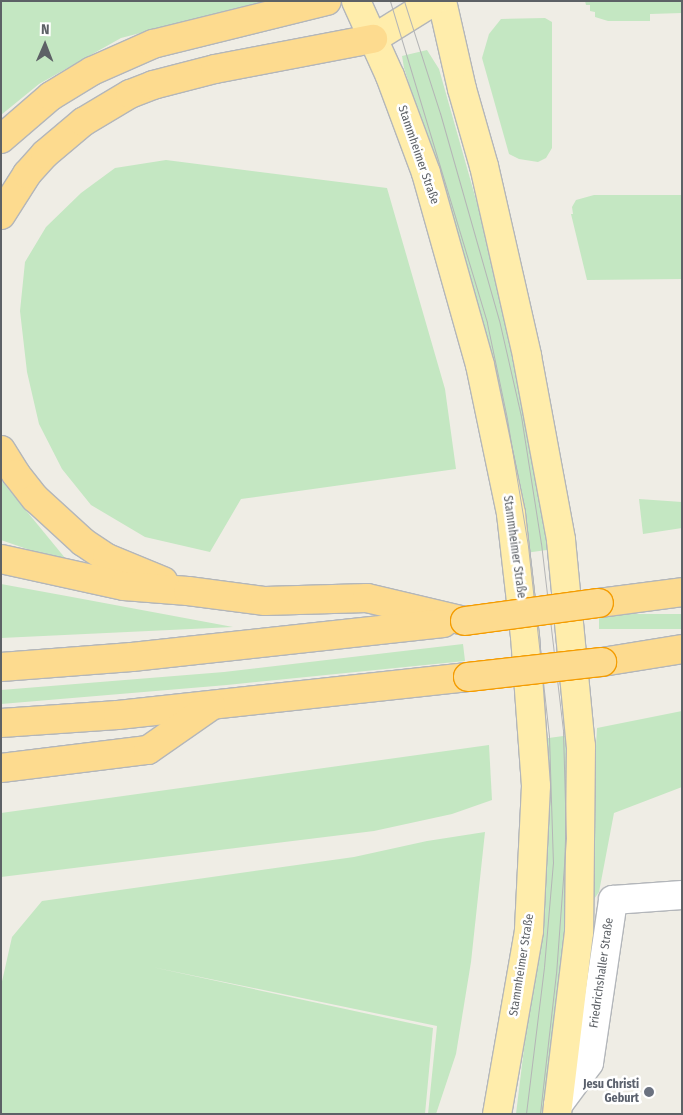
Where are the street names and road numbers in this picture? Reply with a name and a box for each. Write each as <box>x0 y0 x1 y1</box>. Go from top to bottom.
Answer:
street label: Stammheimer Straße <box>394 104 442 206</box>
street label: Stammheimer Straße <box>500 495 528 599</box>
street label: Stammheimer Straße <box>507 913 537 1017</box>
street label: Friedrichshaller Straße <box>587 917 617 1029</box>

